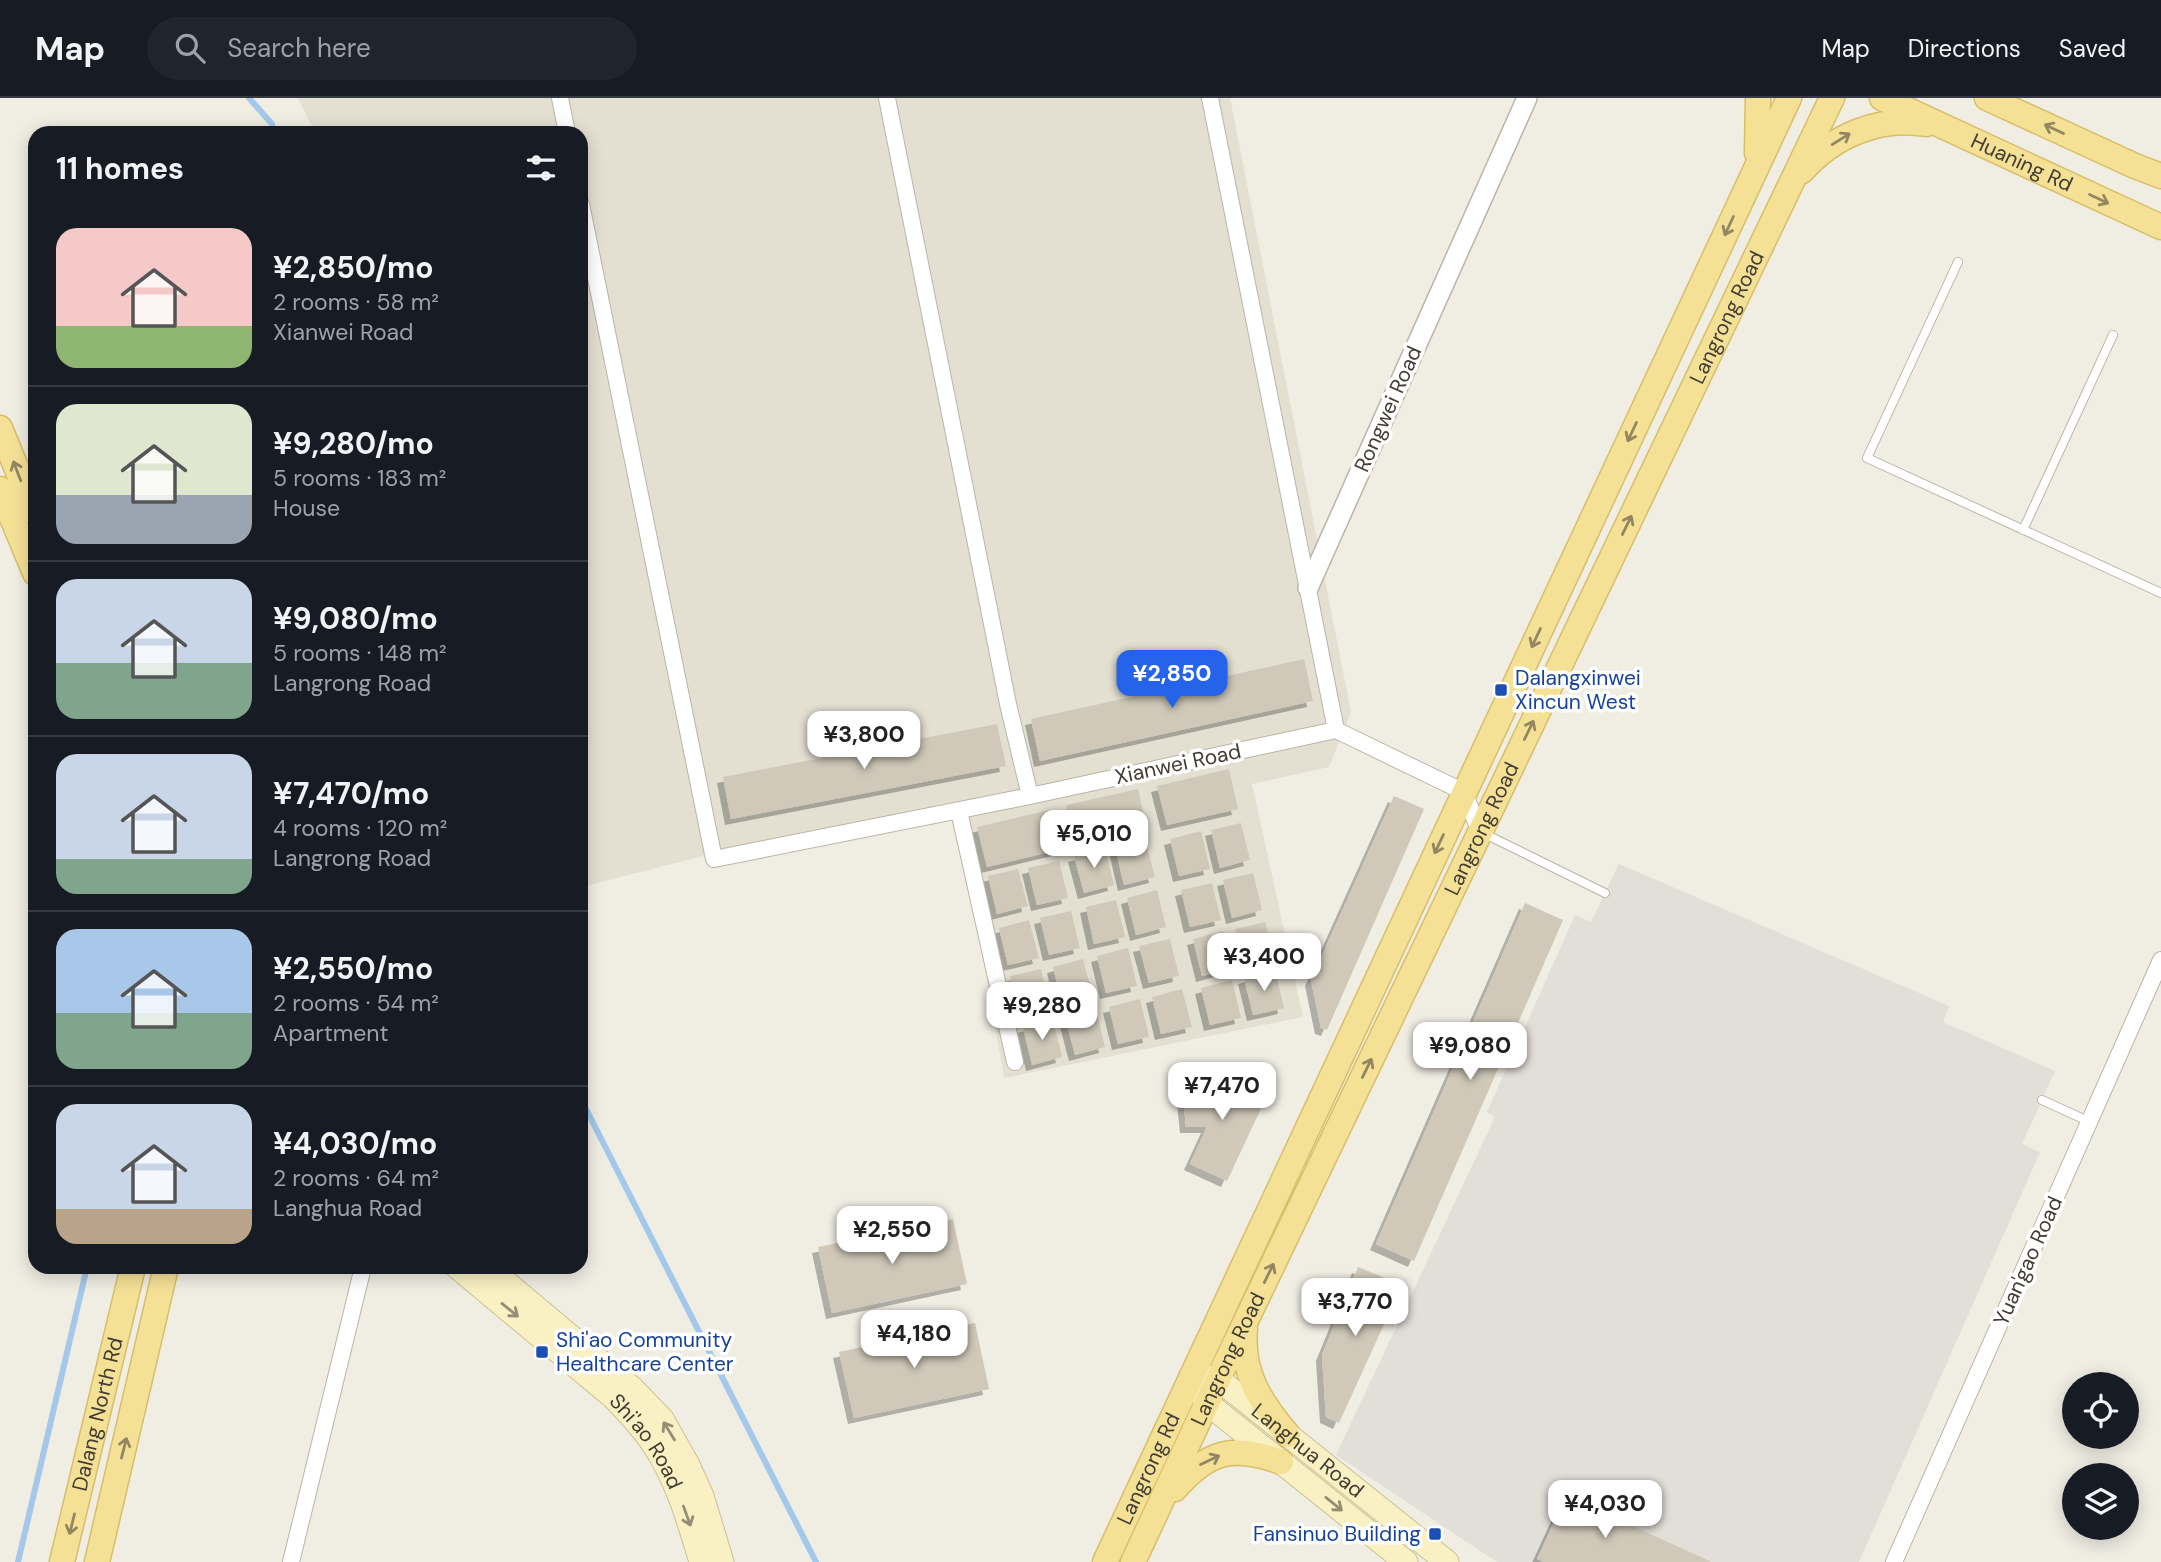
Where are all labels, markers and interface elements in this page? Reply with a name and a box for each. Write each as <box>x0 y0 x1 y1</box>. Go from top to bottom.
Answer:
search box <box>147 17 637 80</box>
text: Map <box>35 27 105 70</box>
icon: search <box>171 29 209 67</box>
text: Search here <box>227 31 371 65</box>
text: Map <box>1822 33 1870 64</box>
text: Directions <box>1908 33 2021 64</box>
text: Saved <box>2059 33 2126 64</box>
one-way arrow <box>2044 122 2065 135</box>
street label: Huaning Rd <box>1966 127 2077 198</box>
one-way arrow <box>1831 132 1850 147</box>
text: 11 homes <box>56 149 184 188</box>
icon: filters <box>522 149 560 187</box>
one-way arrow <box>2088 193 2109 206</box>
one-way arrow <box>1722 215 1735 237</box>
street label: Langrong Road <box>1683 246 1771 389</box>
text: ¥2,850/mo <box>273 248 434 287</box>
icon: home <box>112 256 196 340</box>
text: 2 rooms · 58 m² <box>273 287 439 317</box>
text: Xianwei Road <box>273 317 413 347</box>
street label: Rongwei Road <box>1348 342 1428 476</box>
one-way arrow <box>1625 421 1639 442</box>
text: ¥9,280/mo <box>273 424 434 463</box>
icon: home <box>112 432 196 516</box>
one-way arrow <box>9 461 22 482</box>
text: 5 rooms · 183 m² <box>273 463 446 493</box>
text: House <box>273 493 340 523</box>
one-way arrow <box>1621 515 1635 536</box>
text: ¥9,080/mo <box>273 599 438 638</box>
icon: home <box>112 607 196 691</box>
one-way arrow <box>1529 627 1542 648</box>
text: 5 rooms · 148 m² <box>273 638 447 668</box>
pin: ¥2,850 <box>1115 650 1229 710</box>
text: ¥2,850 <box>1133 658 1211 688</box>
place label: Dalangxinwei Xincun West <box>1515 664 1641 716</box>
text: Langrong Road <box>273 668 431 698</box>
marker: Dalangxinwei Xincun West <box>1493 682 1509 698</box>
pin: ¥3,800 <box>807 712 921 771</box>
text: ¥3,800 <box>823 719 905 749</box>
one-way arrow <box>1523 720 1536 741</box>
street label: Xianwei Road <box>1112 737 1244 791</box>
street label: Langrong Road <box>1438 758 1526 900</box>
text: ¥7,470/mo <box>273 774 429 813</box>
icon: home <box>112 782 196 866</box>
pin: ¥5,010 <box>1037 810 1151 870</box>
text: 4 rooms · 120 m² <box>273 813 447 843</box>
text: ¥5,010 <box>1056 818 1132 848</box>
one-way arrow <box>1432 833 1445 854</box>
text: Langrong Road <box>273 843 431 873</box>
pin: ¥3,400 <box>1207 934 1321 993</box>
text: ¥3,400 <box>1223 941 1305 971</box>
text: ¥2,550/mo <box>273 949 433 988</box>
icon: home <box>112 957 196 1041</box>
pin: ¥9,280 <box>985 982 1099 1042</box>
text: 2 rooms · 54 m² <box>273 988 439 1018</box>
text: ¥9,280 <box>1002 990 1082 1020</box>
text: Apartment <box>273 1018 388 1048</box>
pin: ¥9,080 <box>1413 1023 1527 1082</box>
text: ¥9,080 <box>1429 1030 1511 1060</box>
one-way arrow <box>1361 1058 1375 1079</box>
pin: ¥7,470 <box>1165 1062 1279 1122</box>
text: ¥7,470 <box>1184 1070 1260 1100</box>
text: ¥4,030/mo <box>273 1124 437 1163</box>
icon: home <box>112 1132 196 1216</box>
text: 2 rooms · 64 m² <box>273 1163 439 1193</box>
street label: Yuan'gao Road <box>1987 1192 2069 1330</box>
text: Langhua Road <box>273 1193 422 1223</box>
pin: ¥2,550 <box>835 1206 949 1266</box>
text: ¥2,550 <box>853 1214 931 1244</box>
one-way arrow <box>1263 1263 1276 1284</box>
pin: ¥3,770 <box>1298 1278 1412 1338</box>
text: ¥3,770 <box>1317 1286 1393 1316</box>
street label: Langrong Road <box>1184 1288 1271 1430</box>
one-way arrow <box>500 1303 518 1318</box>
pin: ¥4,180 <box>857 1310 971 1370</box>
text: ¥4,180 <box>877 1318 951 1348</box>
place label: Shi'ao Community Healthcare Center <box>556 1326 734 1378</box>
street label: Dalang North Rd <box>66 1335 130 1494</box>
marker: Shi'ao Community Healthcare Center <box>534 1344 550 1360</box>
map controls <box>2062 1372 2139 1540</box>
button: locate <box>2062 1372 2139 1449</box>
street label: Shi'ao Road <box>603 1388 689 1493</box>
street label: Langhua Road <box>1246 1397 1370 1504</box>
street label: Langrong Rd <box>1110 1408 1187 1529</box>
one-way arrow <box>662 1422 676 1442</box>
one-way arrow <box>118 1437 131 1460</box>
one-way arrow <box>1199 1452 1220 1466</box>
button: layers <box>2062 1463 2139 1540</box>
pin: ¥4,030 <box>1548 1480 1662 1540</box>
text: ¥4,030 <box>1564 1488 1646 1518</box>
one-way arrow <box>1325 1497 1343 1512</box>
one-way arrow <box>682 1505 694 1527</box>
one-way arrow <box>64 1512 78 1535</box>
place label: Fansinuo Building <box>1253 1520 1421 1548</box>
marker: Fansinuo Building <box>1427 1526 1443 1542</box>

